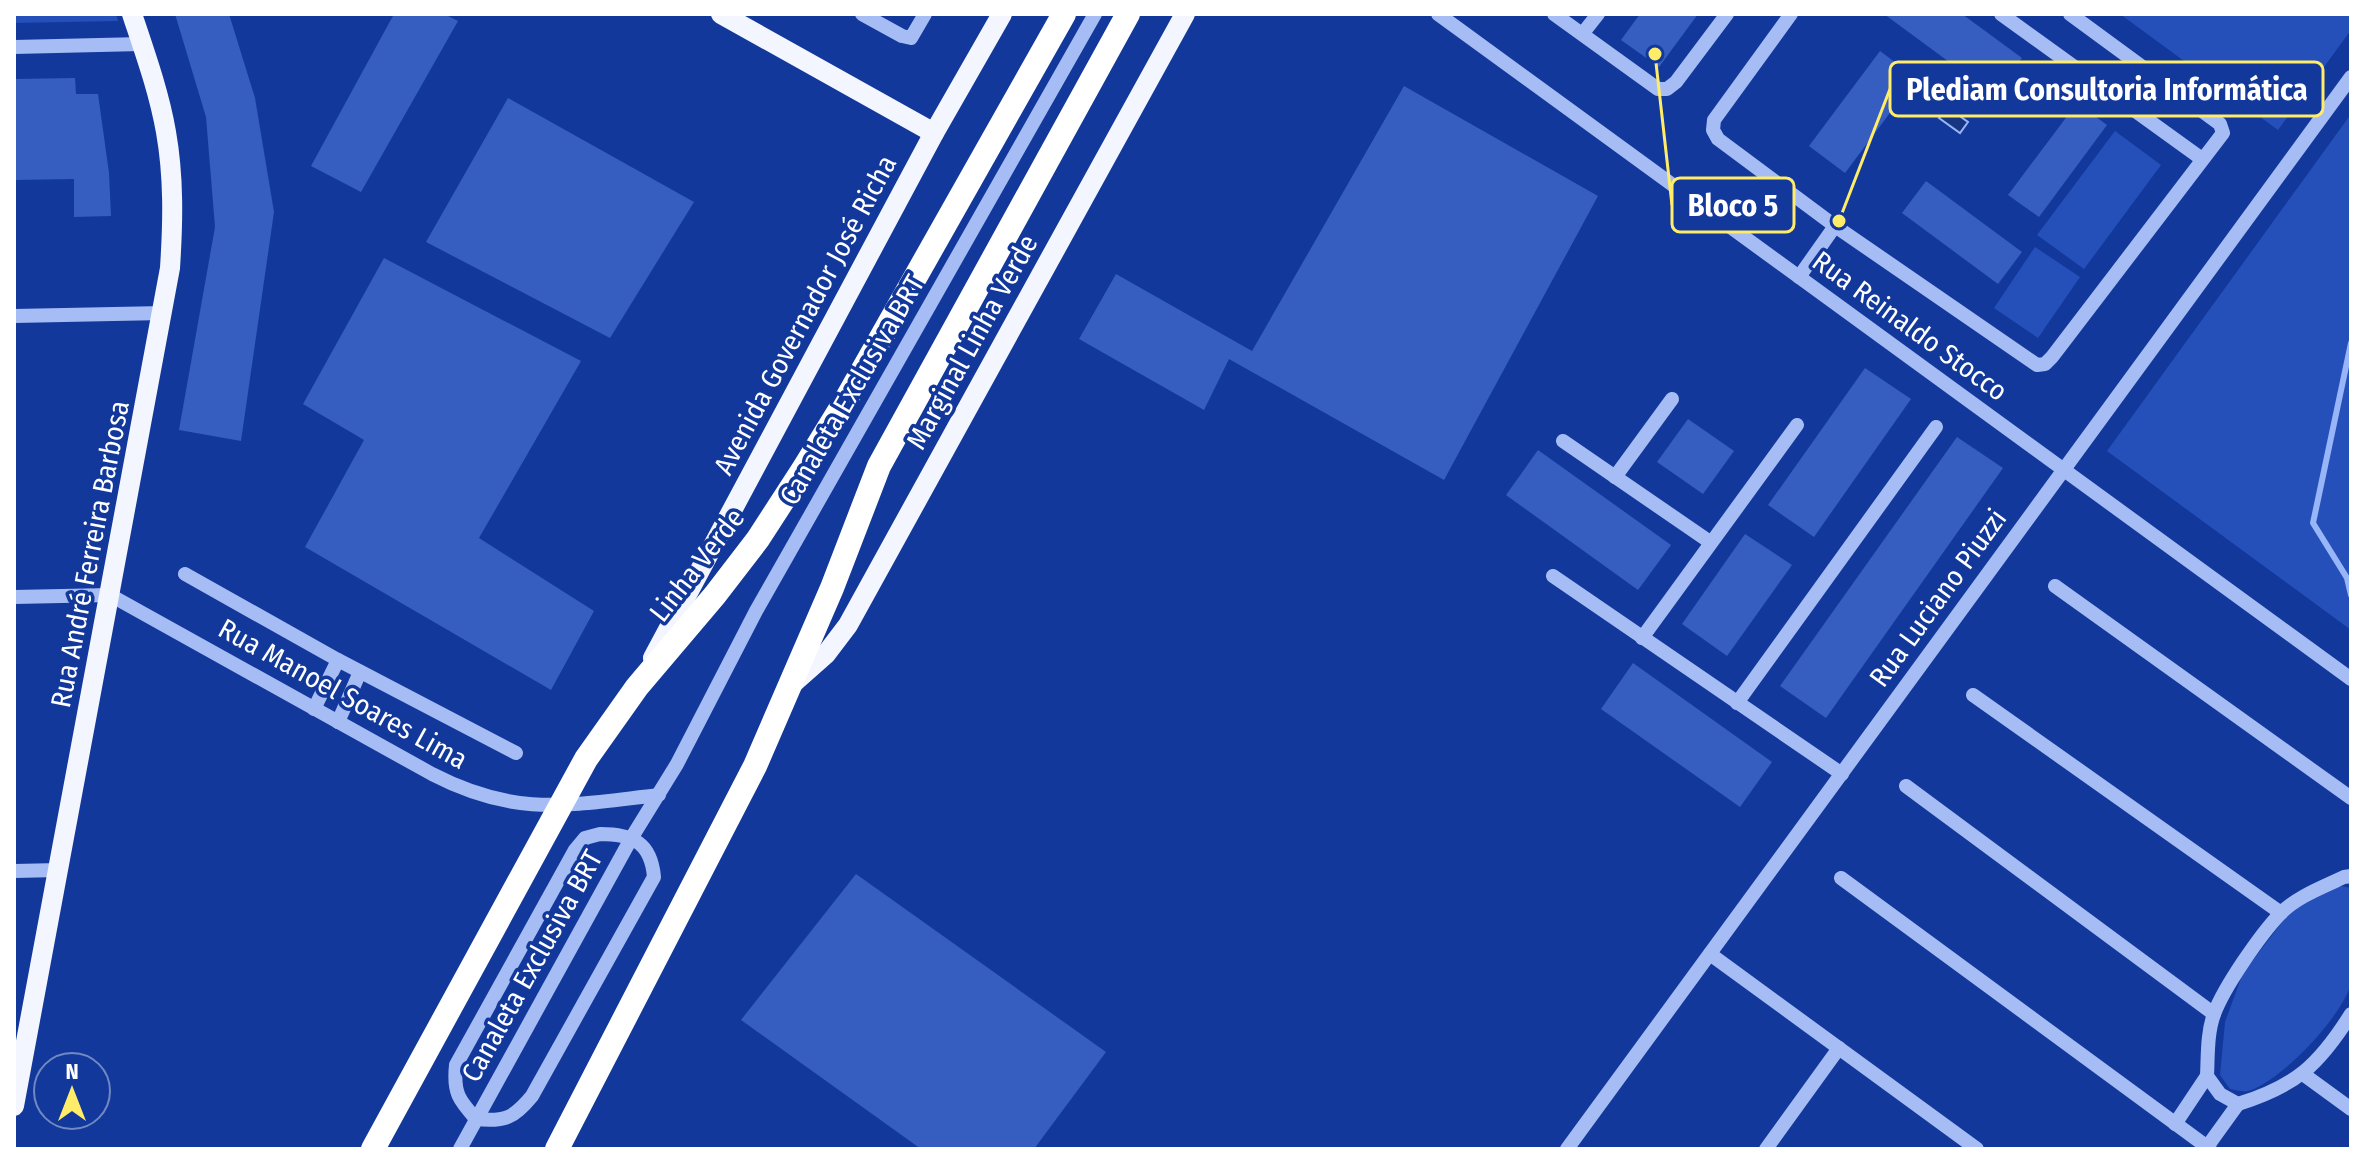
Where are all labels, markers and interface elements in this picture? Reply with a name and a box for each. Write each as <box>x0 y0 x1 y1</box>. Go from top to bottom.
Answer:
callout: Plediam Consultoria Informática <box>1890 62 2323 116</box>
text: Plediam Consultoria Informática <box>1906 72 2308 108</box>
street label: Avenida Governador José Richa <box>707 150 903 480</box>
callout: Bloco 5 <box>1672 178 1794 232</box>
text: Bloco 5 <box>1688 188 1778 224</box>
street label: Marginal Linha Verde <box>899 229 1045 455</box>
street label: Rua Reinaldo Stocco <box>1806 244 2014 408</box>
street label: Canaleta Exclusiva BRT <box>773 269 931 511</box>
street label: Rua André Ferreira Barbosa <box>44 398 136 710</box>
street label: Linha Verde <box>643 502 751 628</box>
street label: Rua Luciano Piuzzi <box>1863 503 2013 693</box>
street label: Rua Manoel Soares Lima <box>213 612 473 776</box>
street label: Canaleta Exclusiva BRT <box>455 844 609 1088</box>
north arrow <box>32 1051 112 1131</box>
text: N <box>65 1058 79 1085</box>

